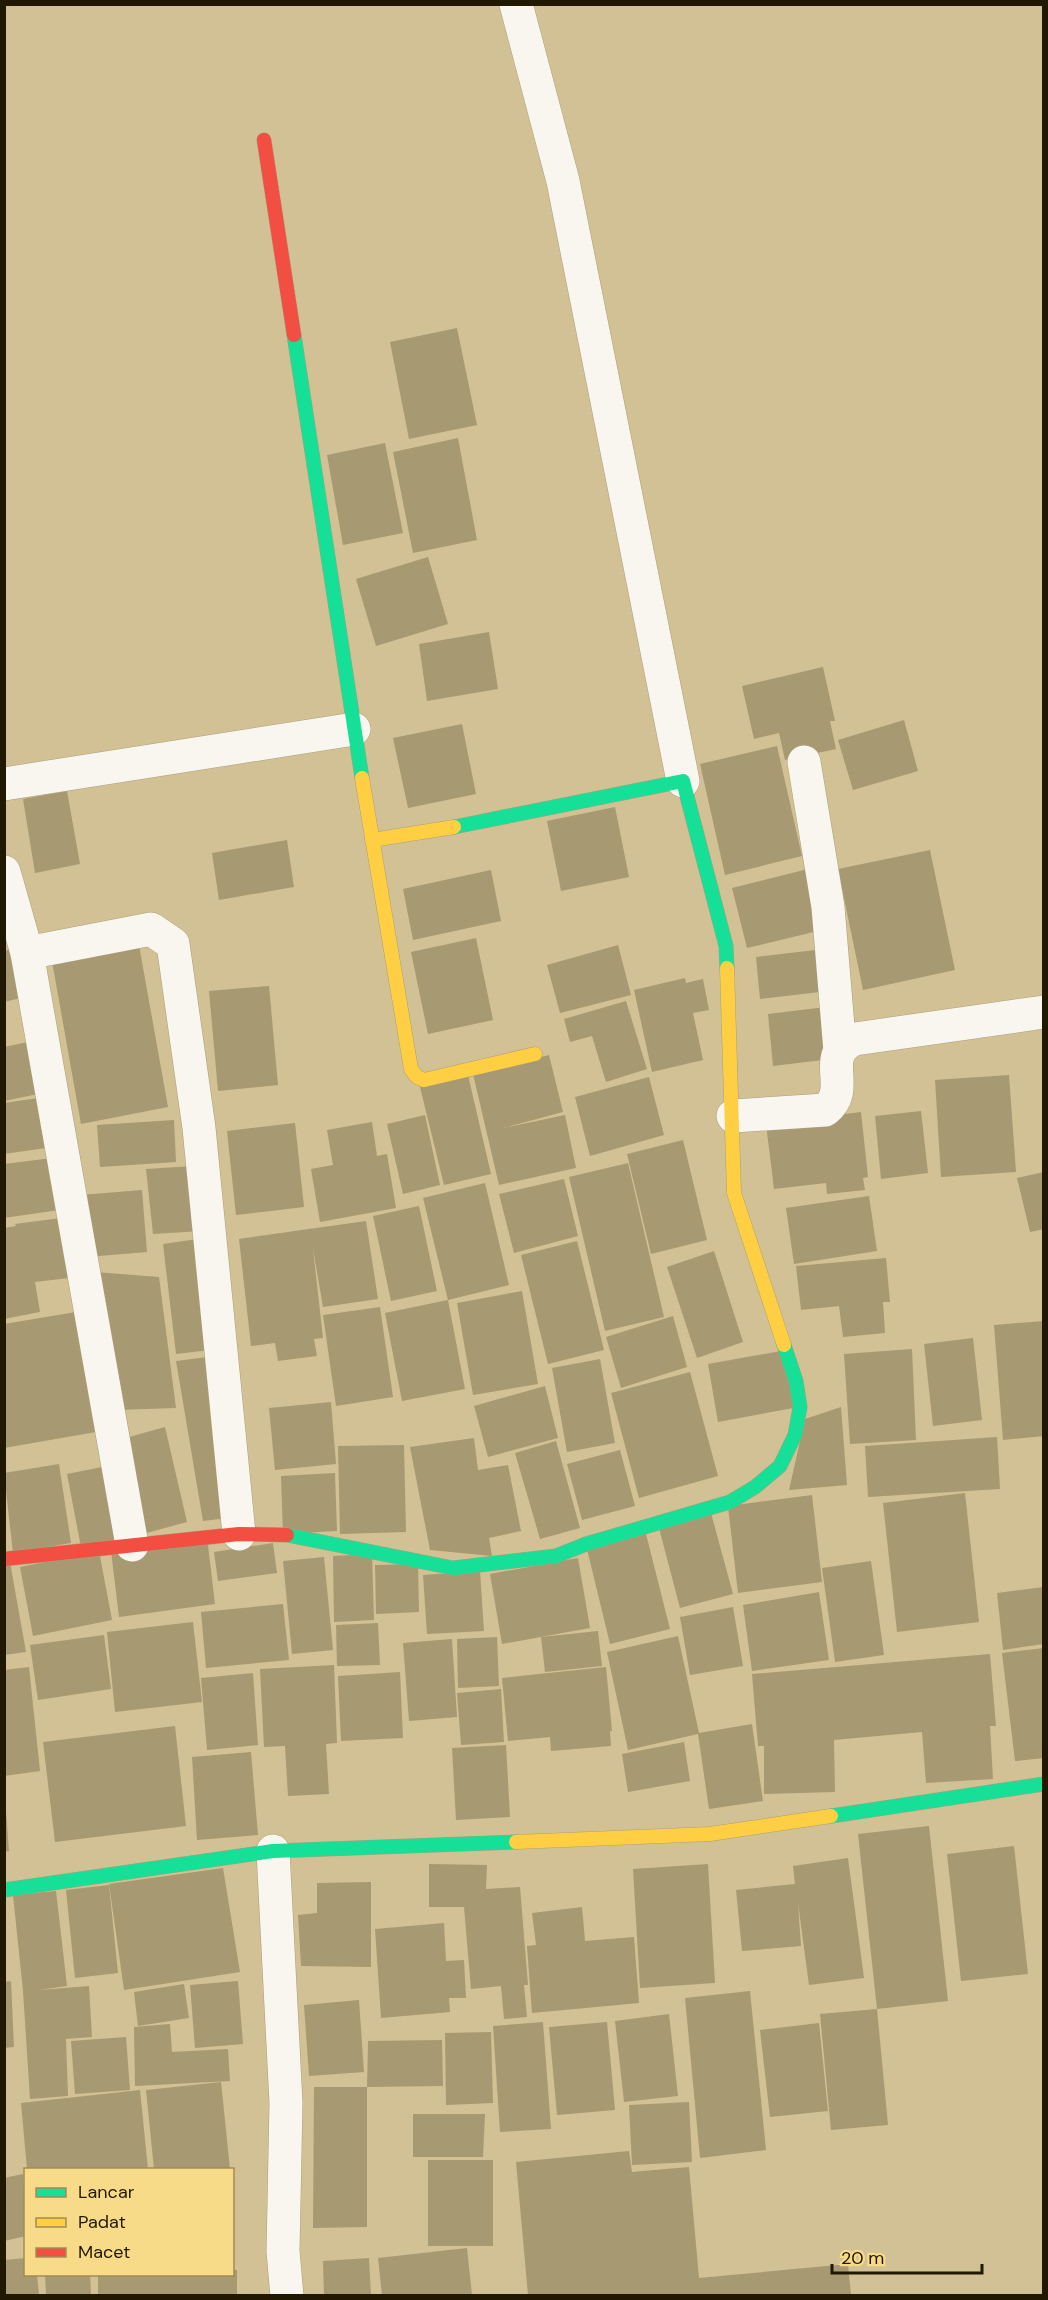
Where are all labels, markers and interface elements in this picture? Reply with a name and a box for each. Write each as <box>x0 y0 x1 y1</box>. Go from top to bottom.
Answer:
legend <box>24 2168 234 2276</box>
text: Lancar <box>78 2180 135 2204</box>
text: Padat <box>78 2210 126 2234</box>
scale bar <box>832 2237 982 2275</box>
text: Macet <box>78 2240 130 2264</box>
text: 20 m <box>841 2246 884 2270</box>

